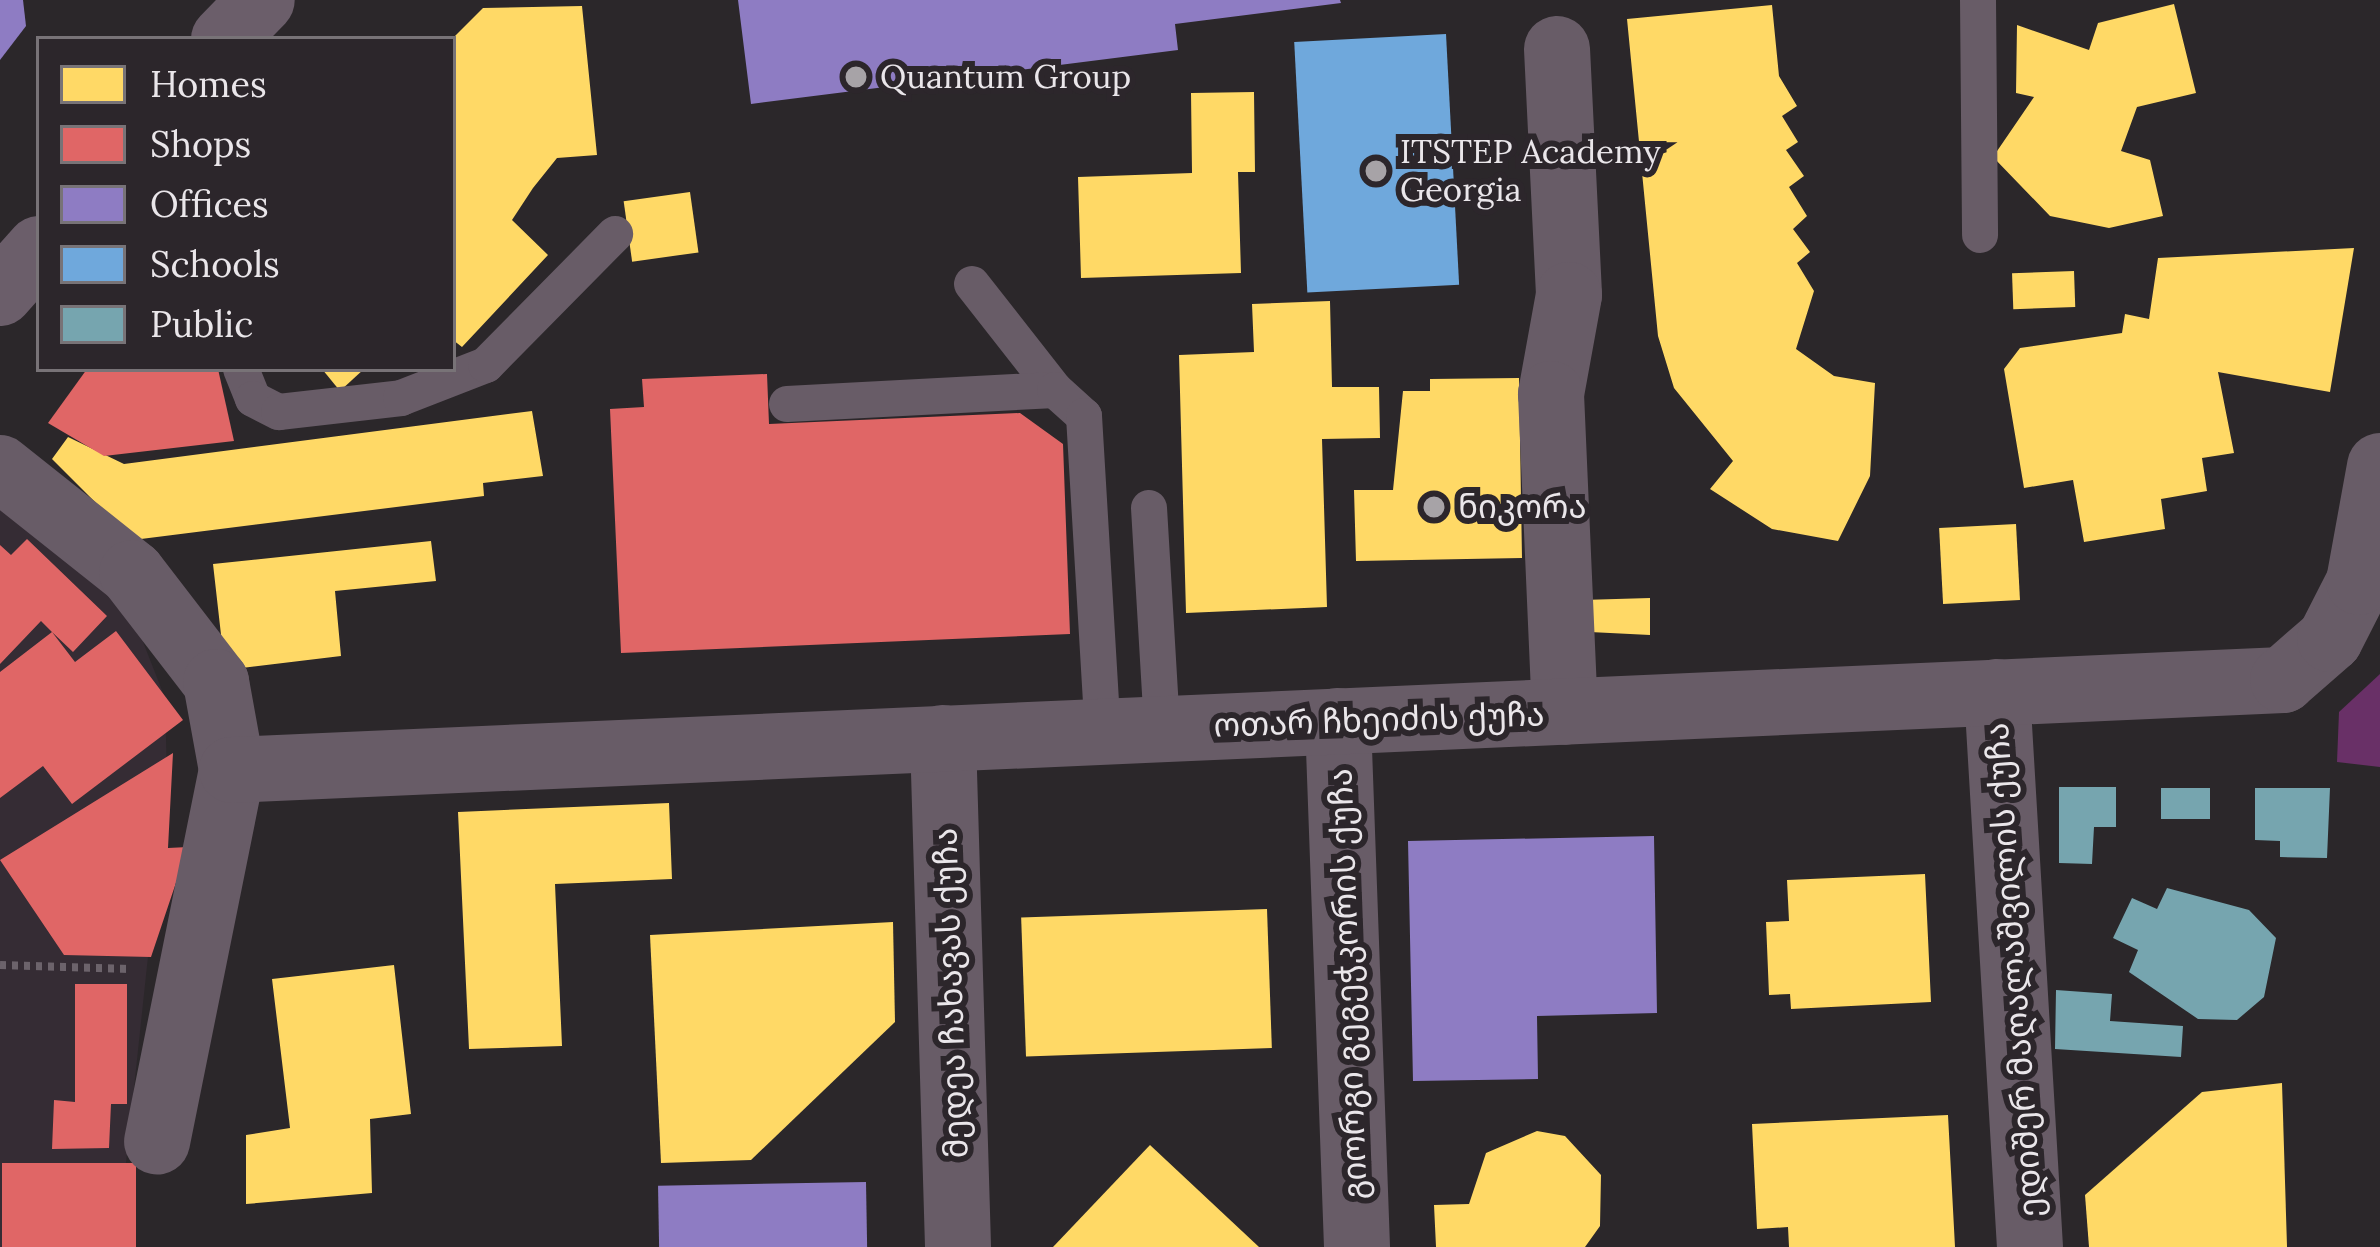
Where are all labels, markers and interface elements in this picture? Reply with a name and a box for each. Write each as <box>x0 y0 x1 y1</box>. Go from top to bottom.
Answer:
legend <box>36 36 456 372</box>
place label: Quantum Group <box>880 57 1131 97</box>
text: Homes <box>150 61 267 107</box>
marker: Quantum Group <box>843 64 869 90</box>
text: Shops <box>150 121 251 167</box>
place label: ITSTEP Academy Georgia <box>1400 132 1661 210</box>
marker: ITSTEP Academy Georgia <box>1363 158 1389 184</box>
text: Offices <box>150 181 269 227</box>
text: Schools <box>150 241 280 287</box>
text: Public <box>150 301 253 347</box>
place label: ნიკორა <box>1458 487 1587 527</box>
marker: ნიკორა <box>1421 494 1447 520</box>
street label: ოთარ ჩხეიძის ქუჩა <box>1213 694 1545 746</box>
street label: ედიშერ მაღალაშვილის ქუჩა <box>1977 721 2051 1219</box>
street label: გიორგი გეგეჭკორის ქუჩა <box>1321 768 1375 1200</box>
street label: მედეა ჩახავას ქუჩა <box>925 827 977 1159</box>

